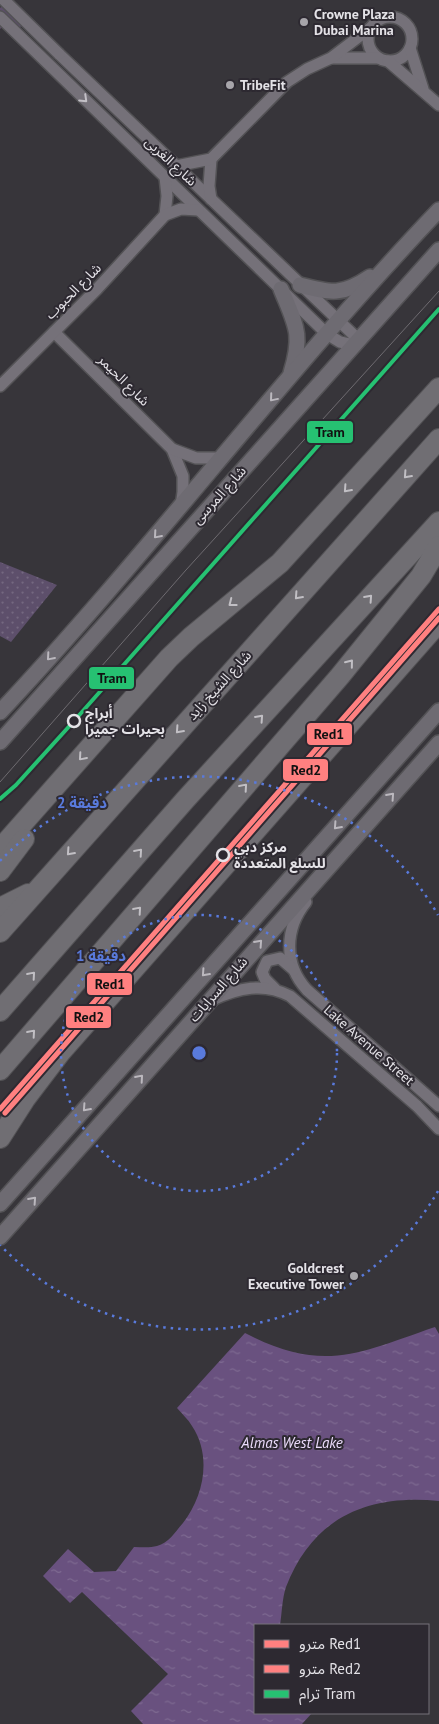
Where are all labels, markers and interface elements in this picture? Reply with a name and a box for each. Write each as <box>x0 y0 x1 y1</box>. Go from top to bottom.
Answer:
place label: Crowne Plaza Dubai Marina <box>314 5 395 39</box>
marker: Crowne Plaza Dubai Marina <box>298 16 310 28</box>
place label: TribeFit <box>240 76 286 94</box>
marker: TribeFit <box>224 79 236 91</box>
one-way arrow <box>78 93 87 102</box>
street label: شارع الغربى <box>140 132 201 191</box>
street label: شارع الحبوب <box>41 259 106 324</box>
street label: شارع الحيمر <box>92 350 154 411</box>
one-way arrow <box>270 392 279 401</box>
line badge: Tram <box>306 420 354 444</box>
text: Tram <box>315 423 345 441</box>
street label: شارع المرسى <box>188 462 251 529</box>
one-way arrow <box>403 469 412 478</box>
one-way arrow <box>344 484 353 493</box>
one-way arrow <box>154 530 163 539</box>
one-way arrow <box>295 591 304 600</box>
one-way arrow <box>363 595 372 604</box>
one-way arrow <box>228 597 238 606</box>
street label: شارع الشيخ زايد <box>183 646 257 725</box>
one-way arrow <box>47 652 56 661</box>
one-way arrow <box>344 660 353 669</box>
line badge: Tram <box>88 666 135 690</box>
text: Tram <box>97 669 127 687</box>
place label: أبراج بحيرات جميرا <box>85 704 165 738</box>
marker: أبراج بحيرات جميرا <box>67 714 81 728</box>
one-way arrow <box>254 715 263 724</box>
line badge: Red1 <box>306 722 353 746</box>
one-way arrow <box>175 725 184 734</box>
text: Red1 <box>314 725 344 743</box>
one-way arrow <box>79 751 88 760</box>
line badge: Red2 <box>282 758 329 782</box>
text: Red2 <box>291 761 321 779</box>
one-way arrow <box>238 784 247 793</box>
text: 2 دقيقة <box>57 793 107 812</box>
one-way arrow <box>385 793 394 802</box>
one-way arrow <box>333 820 342 829</box>
place label: مركز دبي للسلع المتعددة <box>234 838 326 873</box>
one-way arrow <box>67 846 76 855</box>
marker: مركز دبي للسلع المتعددة <box>216 848 230 862</box>
one-way arrow <box>133 849 142 858</box>
one-way arrow <box>132 907 141 916</box>
one-way arrow <box>253 940 262 949</box>
text: 1 دقيقة <box>76 946 126 965</box>
street label: شارع السرايات <box>185 953 253 1027</box>
one-way arrow <box>202 968 211 977</box>
one-way arrow <box>26 971 35 980</box>
line badge: Red1 <box>86 972 133 996</box>
text: Red1 <box>95 975 125 993</box>
street label: Lake Avenue Street <box>320 1001 418 1089</box>
line badge: Red2 <box>65 1005 112 1029</box>
text: Red2 <box>74 1008 104 1026</box>
one-way arrow <box>26 1030 35 1039</box>
centre of rings <box>190 1044 208 1062</box>
one-way arrow <box>134 1075 143 1084</box>
one-way arrow <box>83 1102 92 1111</box>
one-way arrow <box>27 1197 36 1206</box>
place label: Goldcrest Executive Tower <box>248 1259 344 1293</box>
marker: Goldcrest Executive Tower <box>348 1270 360 1282</box>
water label: Almas West Lake <box>240 1433 343 1452</box>
legend <box>254 1624 429 1714</box>
text: مترو Red1 <box>299 1634 361 1653</box>
text: مترو Red2 <box>299 1659 361 1678</box>
text: ترام Tram <box>299 1684 355 1705</box>

